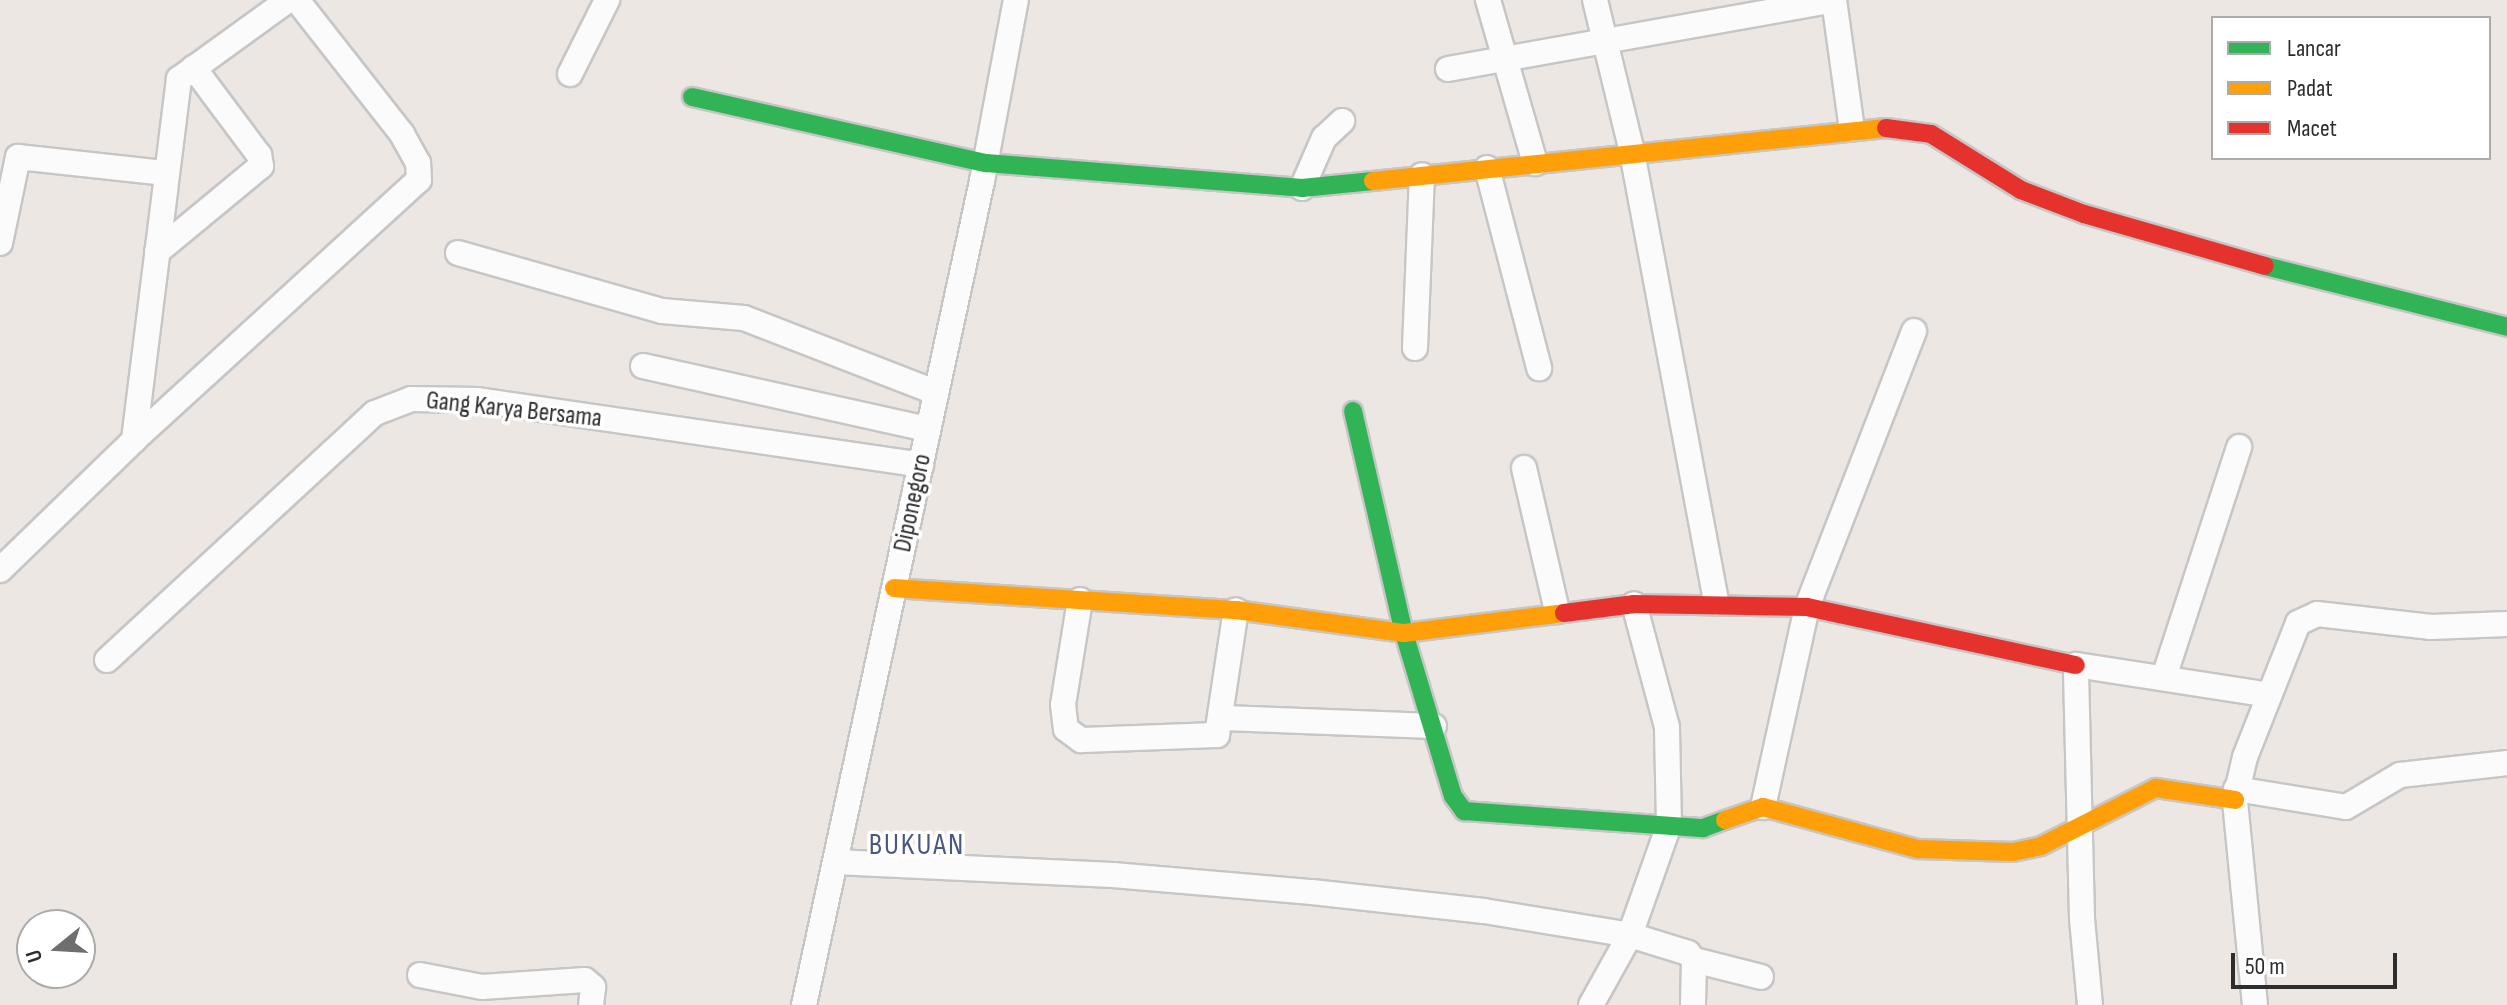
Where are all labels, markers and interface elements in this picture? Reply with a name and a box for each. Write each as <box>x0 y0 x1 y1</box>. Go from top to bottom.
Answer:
legend <box>2211 16 2491 160</box>
text: Lancar <box>2287 34 2341 63</box>
text: Padat <box>2287 74 2333 103</box>
text: Macet <box>2287 114 2337 143</box>
street label: Gang Karya Bersama <box>425 385 603 435</box>
street label: Diponegoro <box>887 451 939 555</box>
district label: BUKUAN <box>869 827 965 863</box>
north arrow <box>16 909 96 989</box>
scale bar <box>2235 937 2401 987</box>
text: U <box>20 946 49 966</box>
text: 50 m <box>2245 952 2285 981</box>

